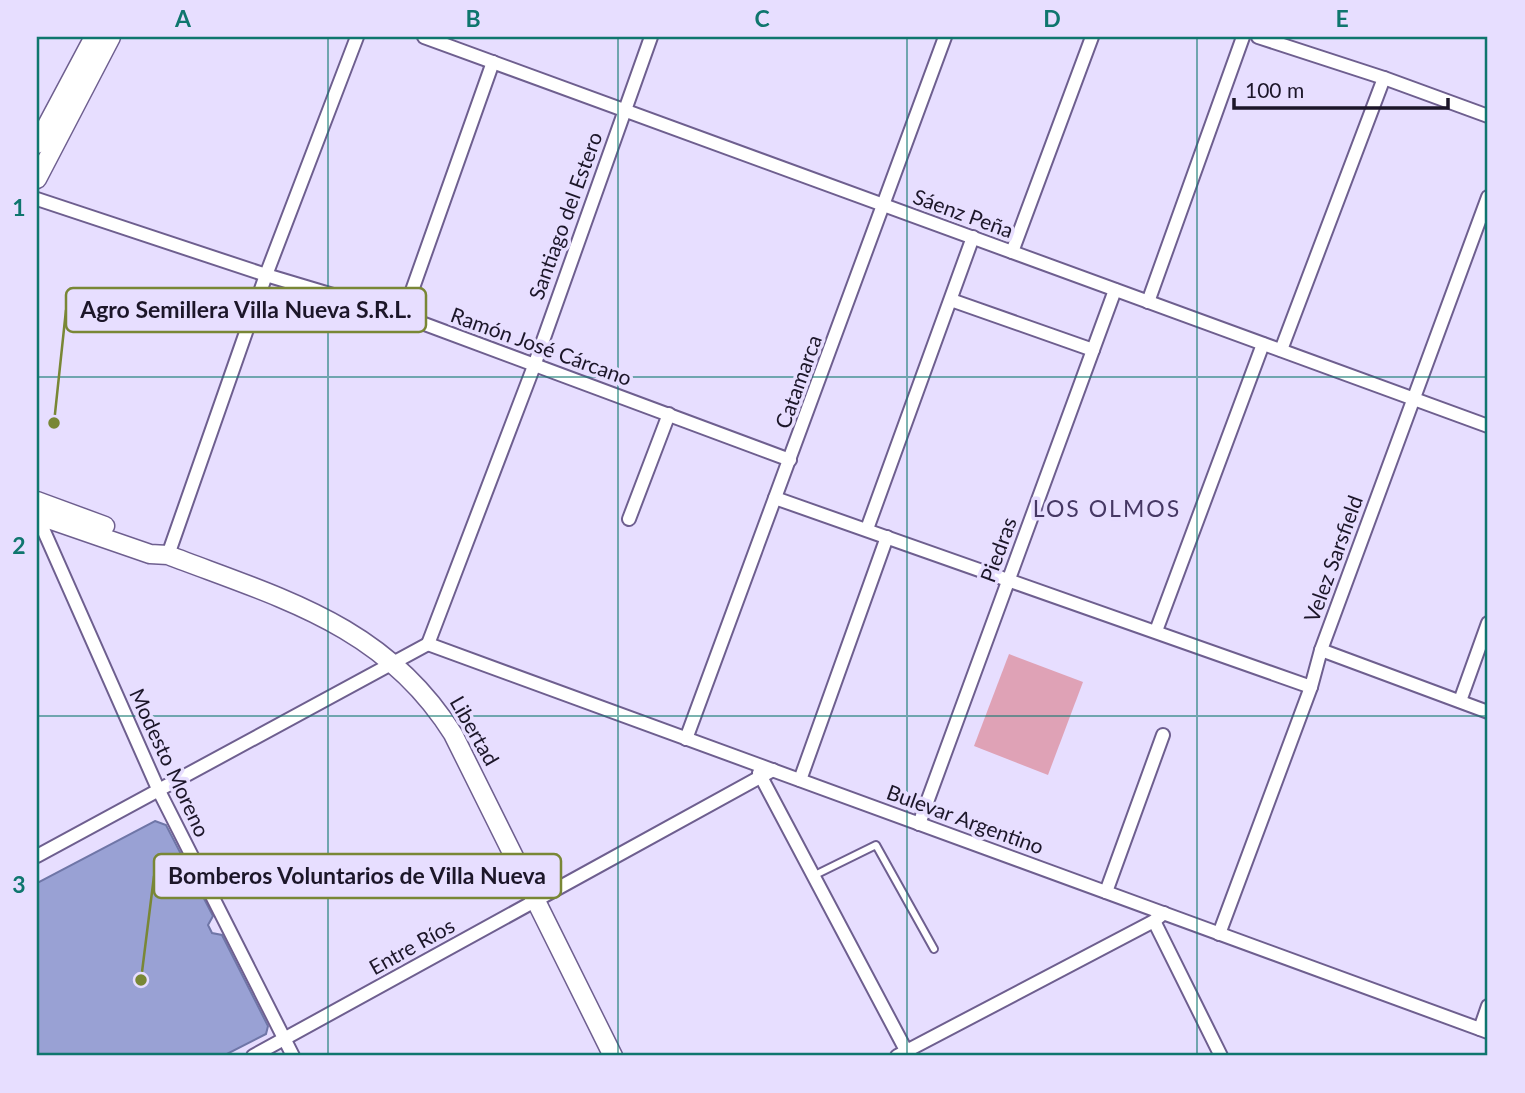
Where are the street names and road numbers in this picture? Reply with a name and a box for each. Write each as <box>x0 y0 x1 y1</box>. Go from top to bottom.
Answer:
street label: Santiago del Estero <box>523 128 607 303</box>
street label: Sáenz Peña <box>910 183 1017 242</box>
street label: Ramón José Cárcano <box>448 301 636 390</box>
street label: Catamarca <box>769 331 826 432</box>
street label: Velez Sarsfield <box>1298 492 1367 625</box>
street label: Piedras <box>974 514 1021 585</box>
street label: Modesto Moreno <box>125 684 216 841</box>
street label: Libertad <box>445 691 505 769</box>
street label: Bulevar Argentino <box>884 779 1048 859</box>
street label: Entre Ríos <box>364 912 458 979</box>

